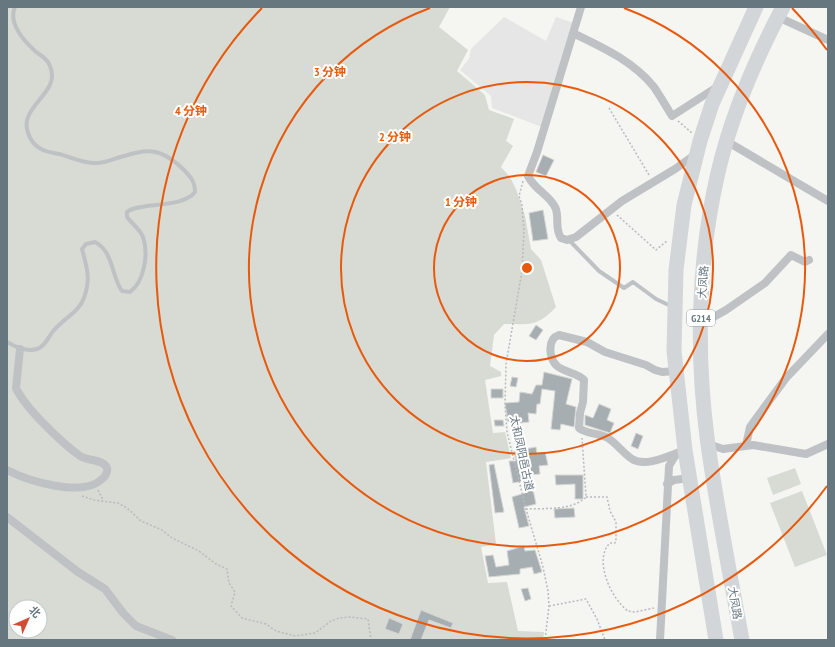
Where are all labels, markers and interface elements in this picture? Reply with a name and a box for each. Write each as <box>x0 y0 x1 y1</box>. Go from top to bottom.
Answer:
text: 3 分钟 <box>314 64 346 79</box>
text: 4 分钟 <box>175 103 207 118</box>
text: 2 分钟 <box>379 129 411 144</box>
text: 1 分钟 <box>445 194 477 209</box>
centre of rings <box>520 261 534 275</box>
street label: 大凤路 <box>695 265 711 299</box>
road number: G214 <box>687 310 715 326</box>
street label: 太和凤阳邑古道 <box>507 414 537 492</box>
street label: 大凤路 <box>725 586 745 620</box>
north arrow <box>8 599 48 639</box>
text: 北 <box>26 603 44 621</box>

